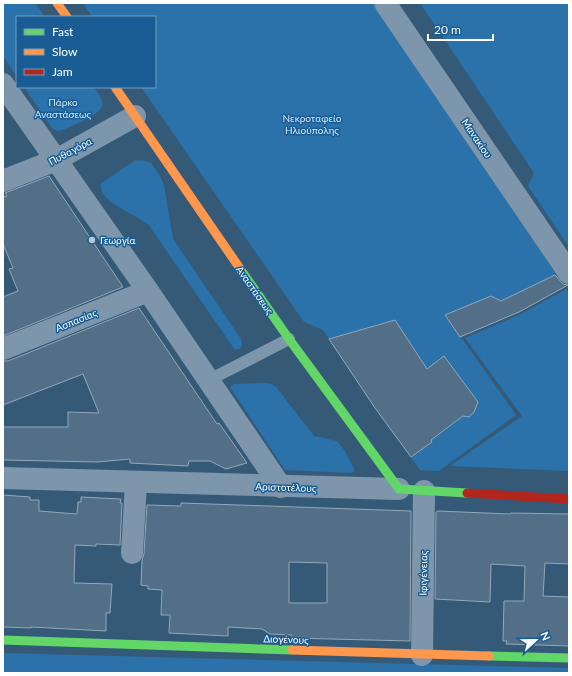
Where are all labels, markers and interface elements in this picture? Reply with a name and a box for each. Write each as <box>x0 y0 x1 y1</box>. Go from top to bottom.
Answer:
legend <box>16 16 156 88</box>
scale bar <box>428 16 493 42</box>
text: 20 m <box>434 22 461 37</box>
text: Fast <box>52 24 74 39</box>
text: Slow <box>52 44 78 59</box>
text: Jam <box>52 64 73 79</box>
park label: Πάρκο Αναστάσεως <box>35 96 92 120</box>
park label: Νεκροταφείο Ηλιούπολης <box>283 112 342 136</box>
street label: Μανακίου <box>459 116 495 160</box>
street label: Πυθαγόρα <box>46 135 94 167</box>
place label: Γεωργία <box>100 234 135 246</box>
marker: Γεωργία <box>87 235 97 245</box>
street label: Αναστάσεως <box>234 263 276 317</box>
street label: Ασπασίας <box>53 306 99 334</box>
street label: Αριστοτέλους <box>255 480 317 494</box>
street label: Ιφιγένειας <box>417 550 429 596</box>
north arrow <box>516 620 556 660</box>
text: N <box>538 630 553 642</box>
street label: Διογένους <box>263 632 309 646</box>

